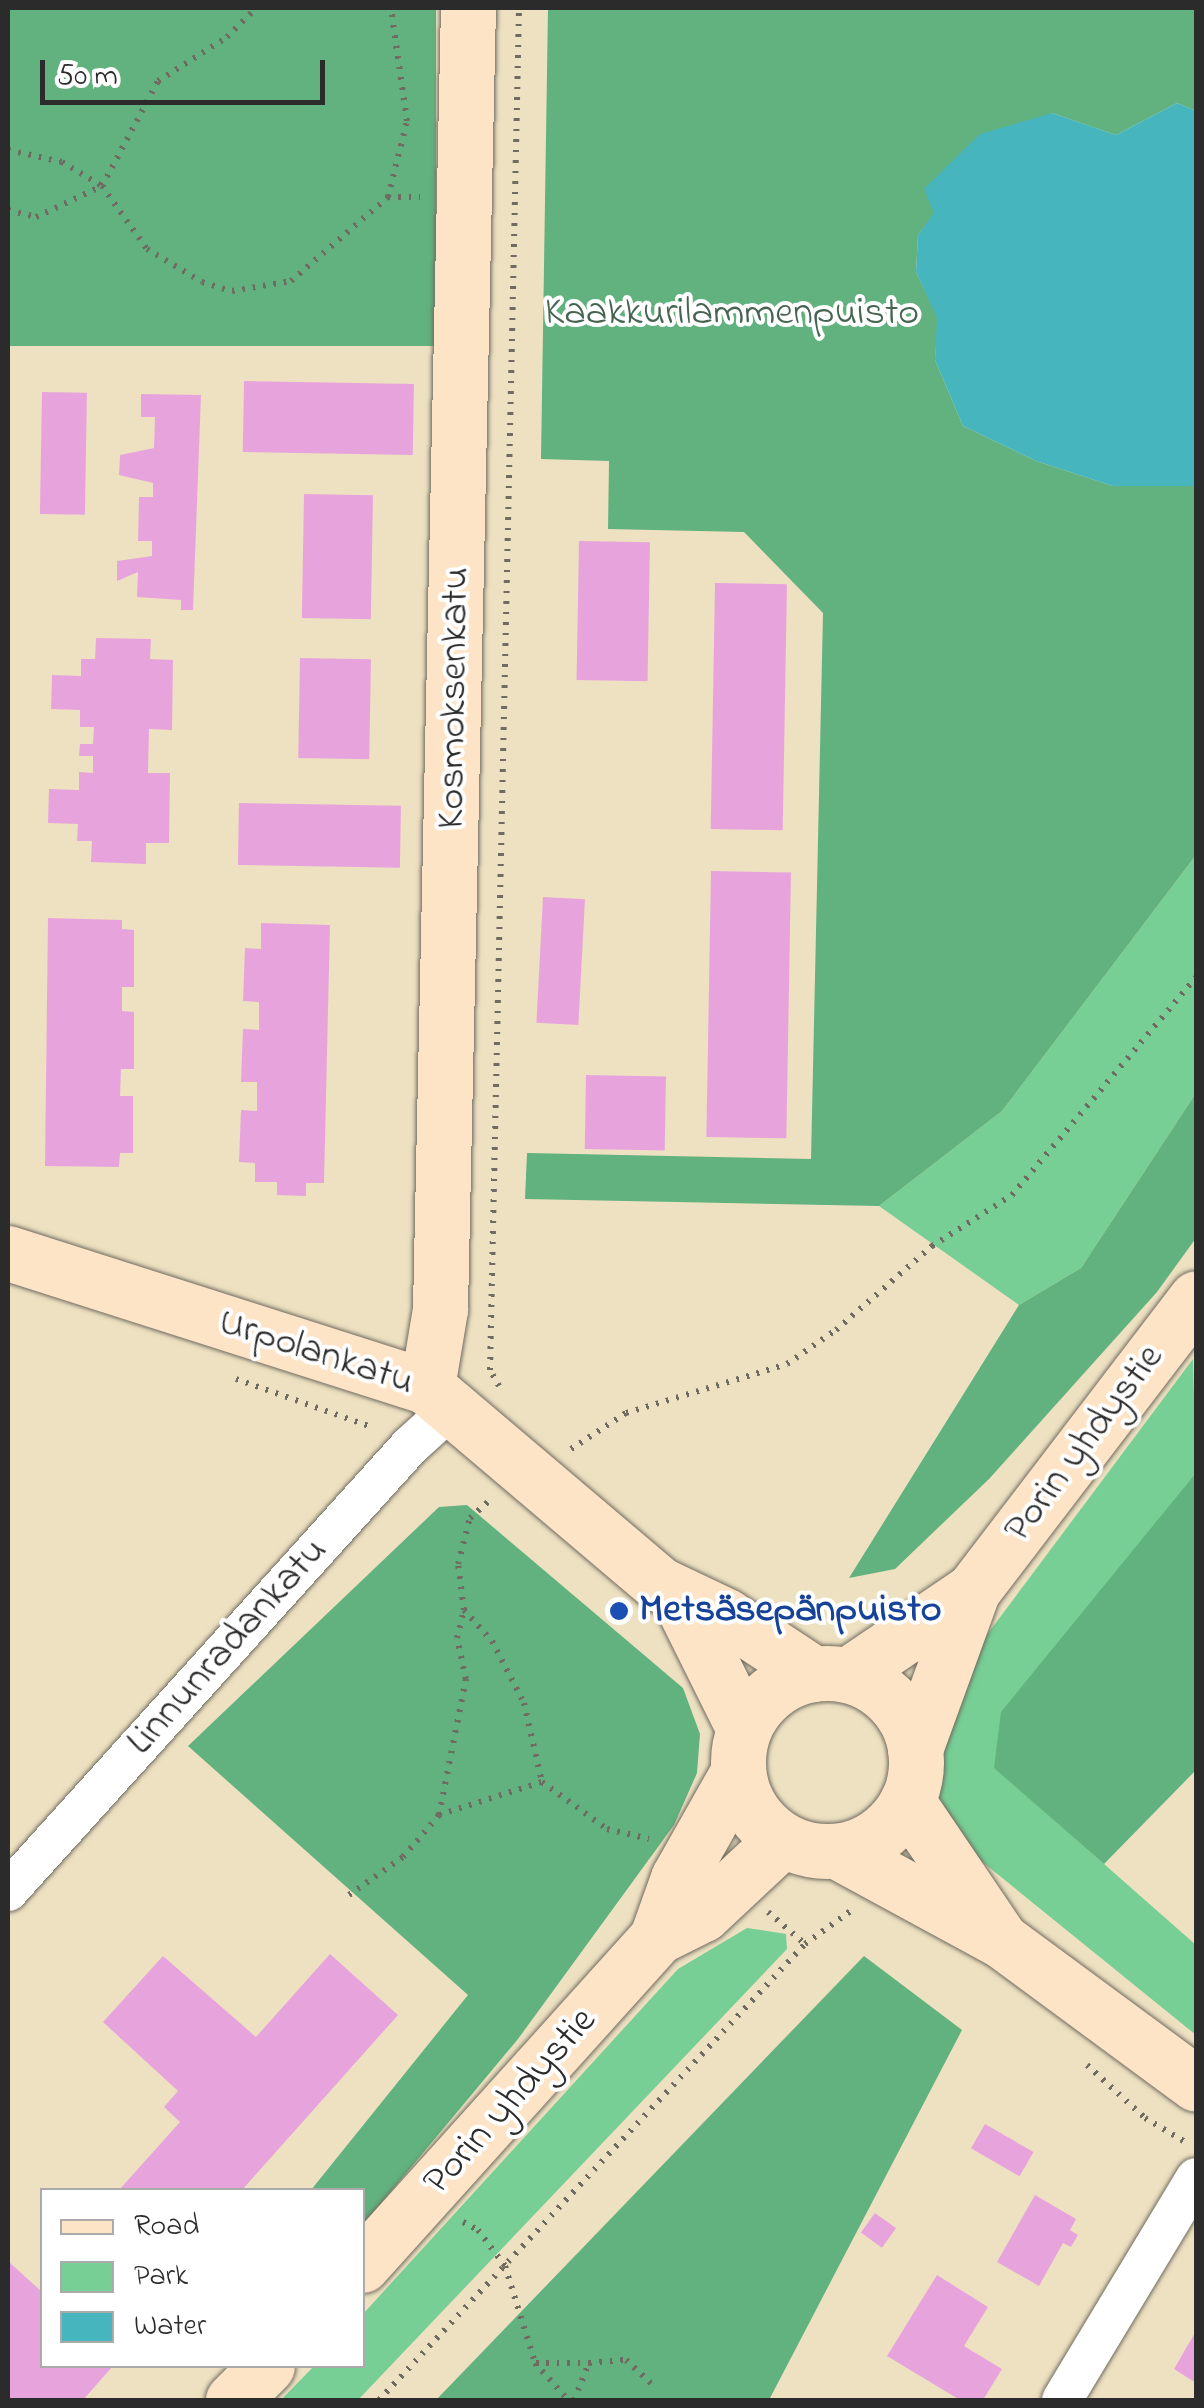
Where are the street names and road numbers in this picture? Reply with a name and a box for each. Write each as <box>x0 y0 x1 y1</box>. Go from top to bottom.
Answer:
street label: Kosmoksenkatu <box>429 567 481 829</box>
street label: Urpolankatu <box>212 1299 420 1407</box>
street label: Porin yhdystie <box>995 1335 1175 1553</box>
street label: Linnunradankatu <box>117 1528 339 1766</box>
street label: Porin yhdystie <box>414 1998 608 2206</box>

